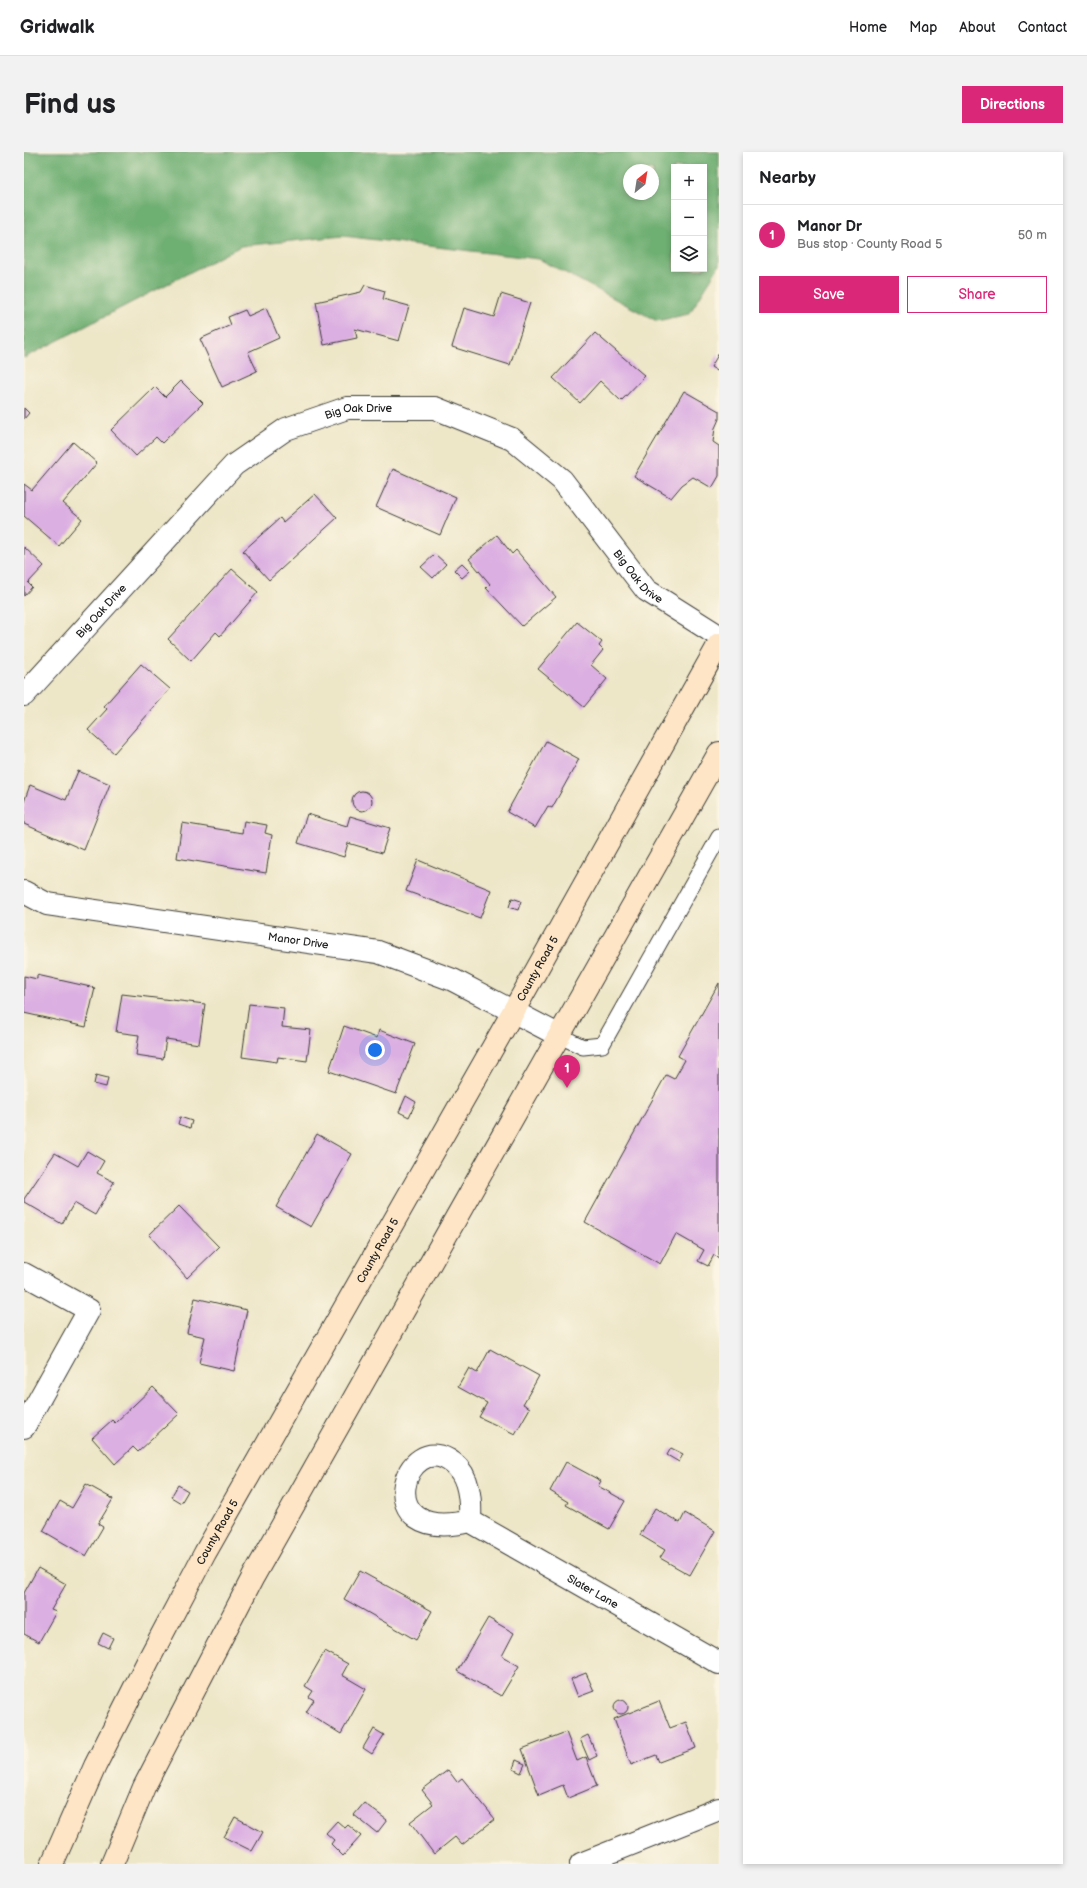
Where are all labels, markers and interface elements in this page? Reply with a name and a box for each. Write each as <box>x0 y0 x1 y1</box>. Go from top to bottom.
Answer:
text: Gridwalk <box>20 16 95 39</box>
text: Home <box>849 19 887 36</box>
text: Map <box>909 19 937 36</box>
text: About <box>959 19 996 36</box>
text: Contact <box>1018 19 1067 36</box>
button: Directions <box>962 86 1063 123</box>
text: Find us <box>24 88 116 121</box>
north arrow <box>623 164 659 200</box>
map controls <box>671 164 707 272</box>
button: + <box>671 164 707 200</box>
text: Nearby <box>759 168 816 188</box>
button: − <box>671 200 707 236</box>
text: Manor Dr <box>797 217 862 236</box>
text: 1 <box>769 227 775 243</box>
text: 50 m <box>1018 227 1047 243</box>
button: layers <box>671 236 707 272</box>
text: Bus stop · County Road 5 <box>797 236 943 252</box>
button: Save <box>759 276 899 313</box>
button: Share <box>907 276 1047 313</box>
street label: Big Oak Drive <box>323 402 392 422</box>
street label: Big Oak Drive <box>611 547 666 606</box>
street label: Big Oak Drive <box>73 581 129 640</box>
street label: Manor Drive <box>267 930 330 951</box>
street label: County Road 5 <box>514 934 561 1004</box>
your location <box>365 1040 385 1060</box>
pin: 1 <box>554 1055 580 1088</box>
street label: County Road 5 <box>354 1215 401 1285</box>
street label: County Road 5 <box>194 1497 241 1567</box>
street label: Slater Lane <box>565 1571 621 1611</box>

